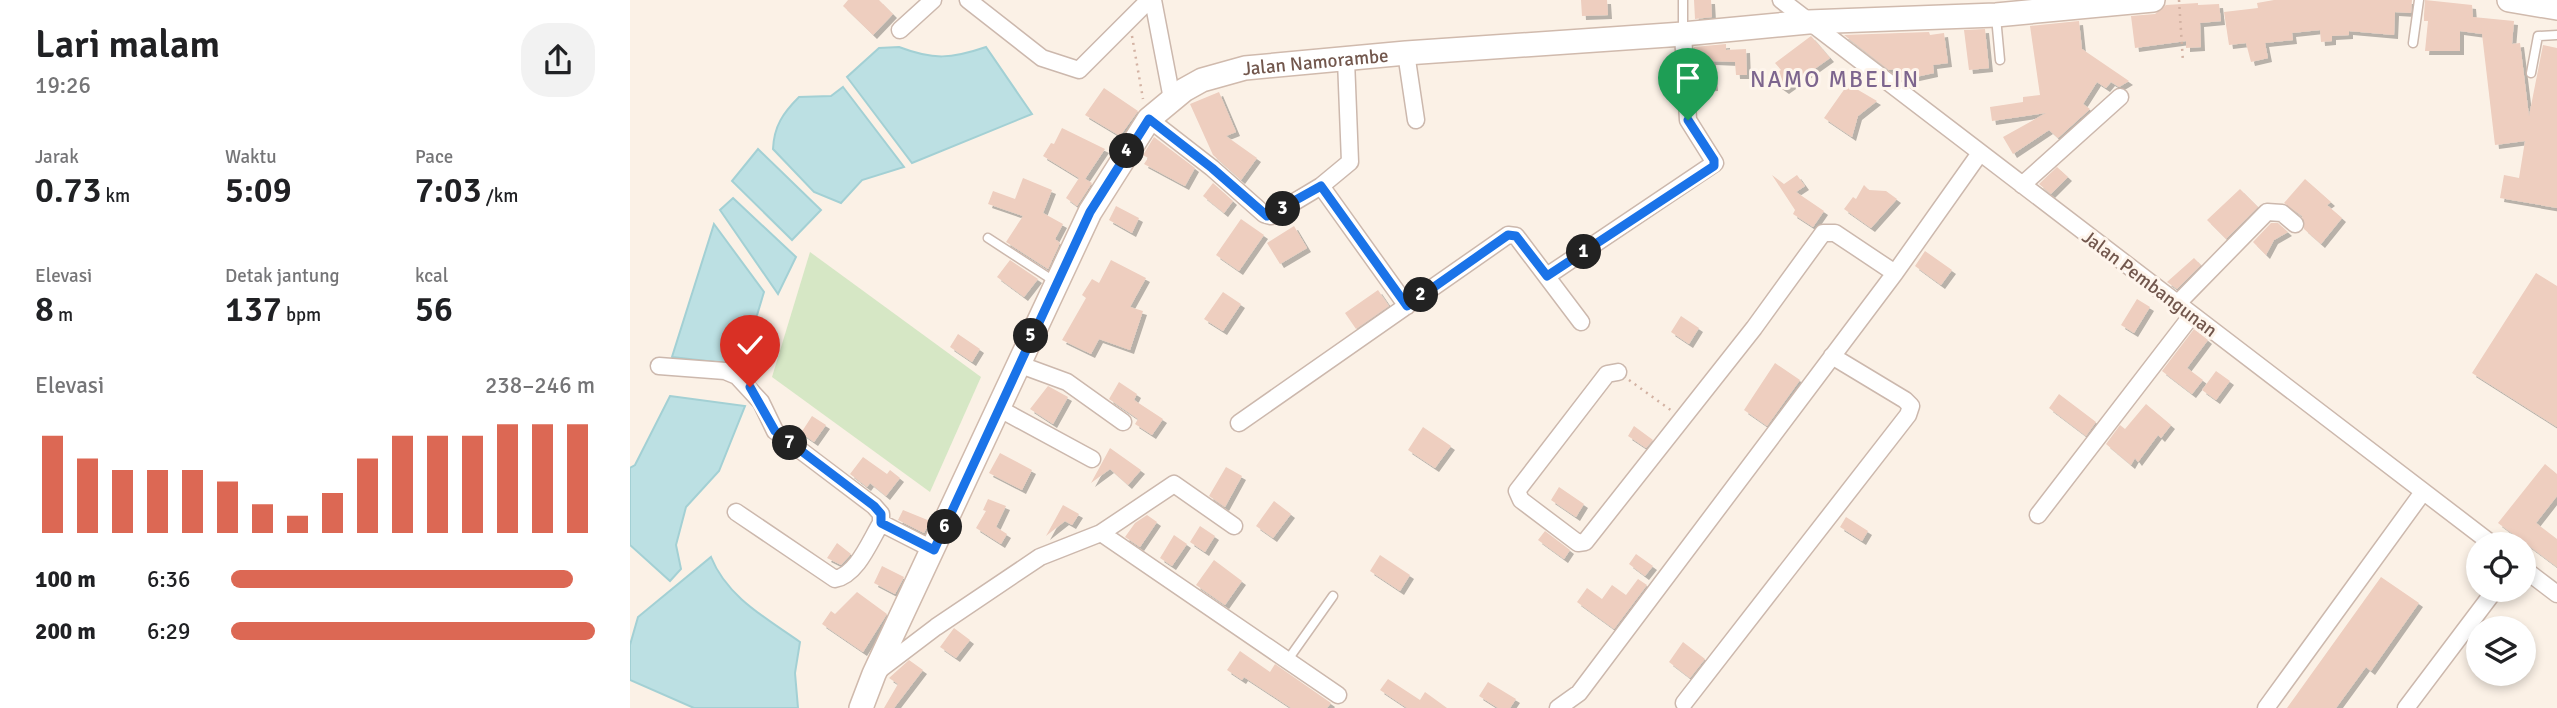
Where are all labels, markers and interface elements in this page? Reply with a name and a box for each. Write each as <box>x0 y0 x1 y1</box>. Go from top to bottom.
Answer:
text: Lari malam <box>35 21 220 68</box>
button: share <box>521 23 595 97</box>
street label: Jalan Namorambe <box>1242 44 1390 81</box>
pin <box>1658 48 1718 120</box>
icon: arrive <box>1669 59 1707 97</box>
district label: NAMO MBELIN <box>1750 65 1920 94</box>
text: 19:26 <box>35 71 91 100</box>
pin: 4 <box>1110 134 1144 168</box>
text: 4 <box>1121 138 1132 162</box>
text: Jarak <box>35 145 79 169</box>
text: Waktu <box>225 145 277 169</box>
text: Pace <box>415 145 453 169</box>
text: 0.73 <box>35 169 101 212</box>
text: 5:09 <box>225 169 292 212</box>
text: 7:03 <box>415 169 482 212</box>
text: km <box>101 184 130 208</box>
text: /km <box>482 184 518 208</box>
pin: 3 <box>1266 192 1300 227</box>
text: 3 <box>1277 196 1288 220</box>
street label: Jalan Pembangunan <box>2077 225 2222 342</box>
pin: 1 <box>1566 234 1602 270</box>
text: 1 <box>1578 239 1589 263</box>
text: Elevasi <box>35 264 92 288</box>
text: Detak jantung <box>225 264 340 288</box>
text: kcal <box>415 264 448 288</box>
pin: 2 <box>1404 278 1438 312</box>
text: 2 <box>1415 282 1426 306</box>
text: 8 <box>35 288 54 331</box>
text: 137 <box>225 288 282 331</box>
text: 56 <box>415 288 453 331</box>
text: m <box>54 303 73 327</box>
text: bpm <box>282 303 321 327</box>
pin <box>720 315 780 387</box>
pin: 5 <box>1014 318 1048 354</box>
text: 5 <box>1025 323 1036 347</box>
icon: check <box>731 326 769 364</box>
text: Elevasi <box>35 371 104 400</box>
text: 238–246 m <box>485 371 595 400</box>
pin: 7 <box>772 426 808 460</box>
text: 7 <box>784 430 795 454</box>
pin: 6 <box>928 510 962 544</box>
text: 6 <box>939 514 950 538</box>
map controls <box>2466 532 2536 686</box>
button: locate <box>2466 532 2536 602</box>
text: 100 m <box>35 565 96 594</box>
text: 6:36 <box>147 565 190 594</box>
button: layers <box>2466 616 2536 686</box>
text: 200 m <box>35 617 96 646</box>
text: 6:29 <box>147 617 190 646</box>

